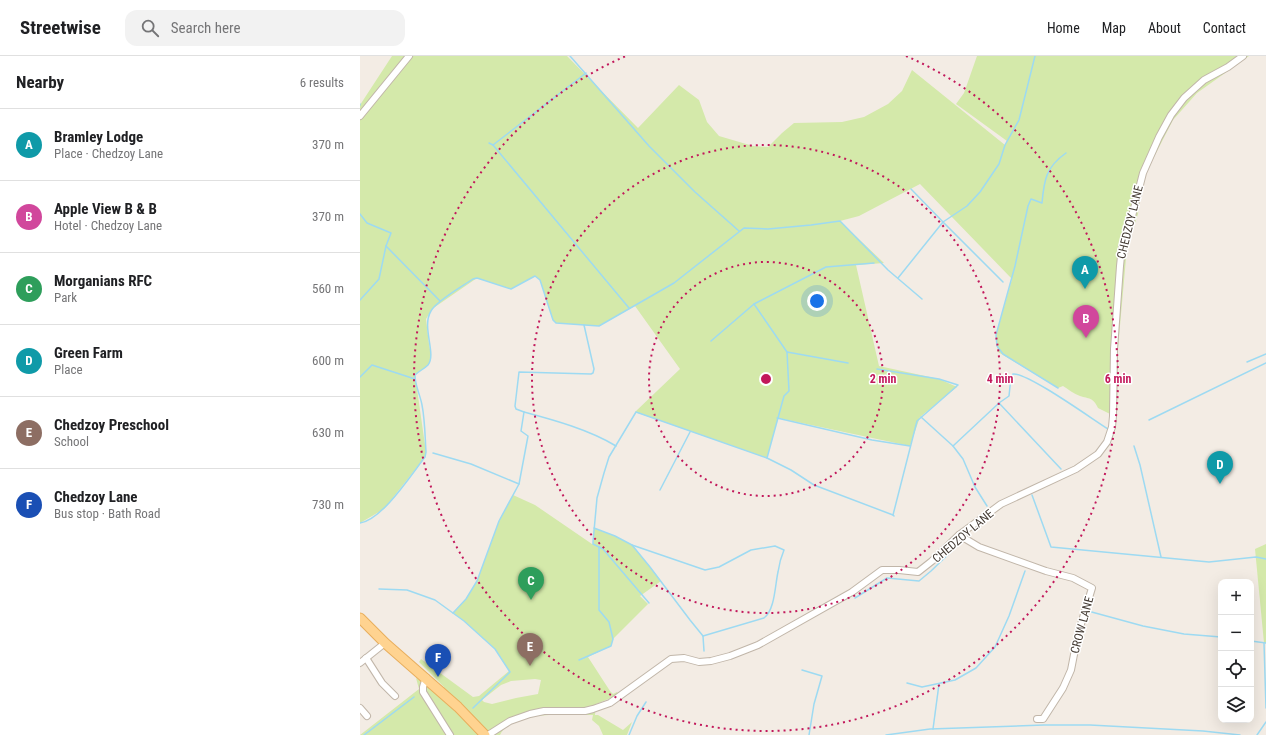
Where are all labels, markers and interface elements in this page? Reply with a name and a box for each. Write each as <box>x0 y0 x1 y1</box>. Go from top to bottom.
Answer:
search box <box>125 10 405 46</box>
text: Streetwise <box>20 16 101 39</box>
icon: search <box>139 17 161 39</box>
text: Search here <box>171 19 241 37</box>
text: Home <box>1047 20 1080 36</box>
text: Map <box>1102 20 1126 36</box>
text: About <box>1148 20 1181 36</box>
text: Contact <box>1203 20 1246 36</box>
text: Nearby <box>16 72 64 92</box>
text: 6 results <box>300 75 344 90</box>
text: Bramley Lodge <box>54 128 143 146</box>
text: A <box>25 137 33 152</box>
text: 370 m <box>312 137 344 152</box>
text: Place · Chedzoy Lane <box>54 146 163 161</box>
street label: CHEDZOY LANE <box>1114 184 1146 260</box>
text: Apple View B & B <box>54 200 157 218</box>
text: B <box>25 209 33 224</box>
text: 370 m <box>312 209 344 224</box>
text: Hotel · Chedzoy Lane <box>54 218 162 233</box>
pin: A <box>1072 256 1098 289</box>
text: Morganians RFC <box>54 272 152 290</box>
text: C <box>25 281 33 296</box>
text: 560 m <box>312 281 344 296</box>
text: Park <box>54 290 77 305</box>
your location <box>807 291 827 311</box>
pin: B <box>1073 305 1099 338</box>
text: Green Farm <box>54 344 123 362</box>
text: D <box>25 353 33 368</box>
text: 600 m <box>312 353 344 368</box>
text: Place <box>54 362 83 377</box>
centre of rings <box>759 372 773 386</box>
text: 2 min <box>870 372 896 386</box>
text: 4 min <box>987 372 1013 386</box>
text: 6 min <box>1105 372 1131 386</box>
text: Chedzoy Preschool <box>54 416 169 434</box>
text: E <box>26 425 32 440</box>
text: 630 m <box>312 425 344 440</box>
text: School <box>54 434 89 449</box>
pin: D <box>1207 451 1233 484</box>
text: Chedzoy Lane <box>54 488 138 506</box>
text: F <box>26 497 32 512</box>
text: 730 m <box>312 497 344 512</box>
text: Bus stop · Bath Road <box>54 506 161 521</box>
street label: CHEDZOY LANE <box>930 506 996 566</box>
pin: C <box>518 567 544 600</box>
map controls <box>1218 579 1254 723</box>
button: + <box>1218 579 1254 615</box>
street label: CROW LANE <box>1068 595 1096 655</box>
button: − <box>1218 615 1254 651</box>
pin: E <box>517 633 543 666</box>
pin: F <box>425 644 451 677</box>
button: locate <box>1218 651 1254 687</box>
button: layers <box>1218 687 1254 723</box>

